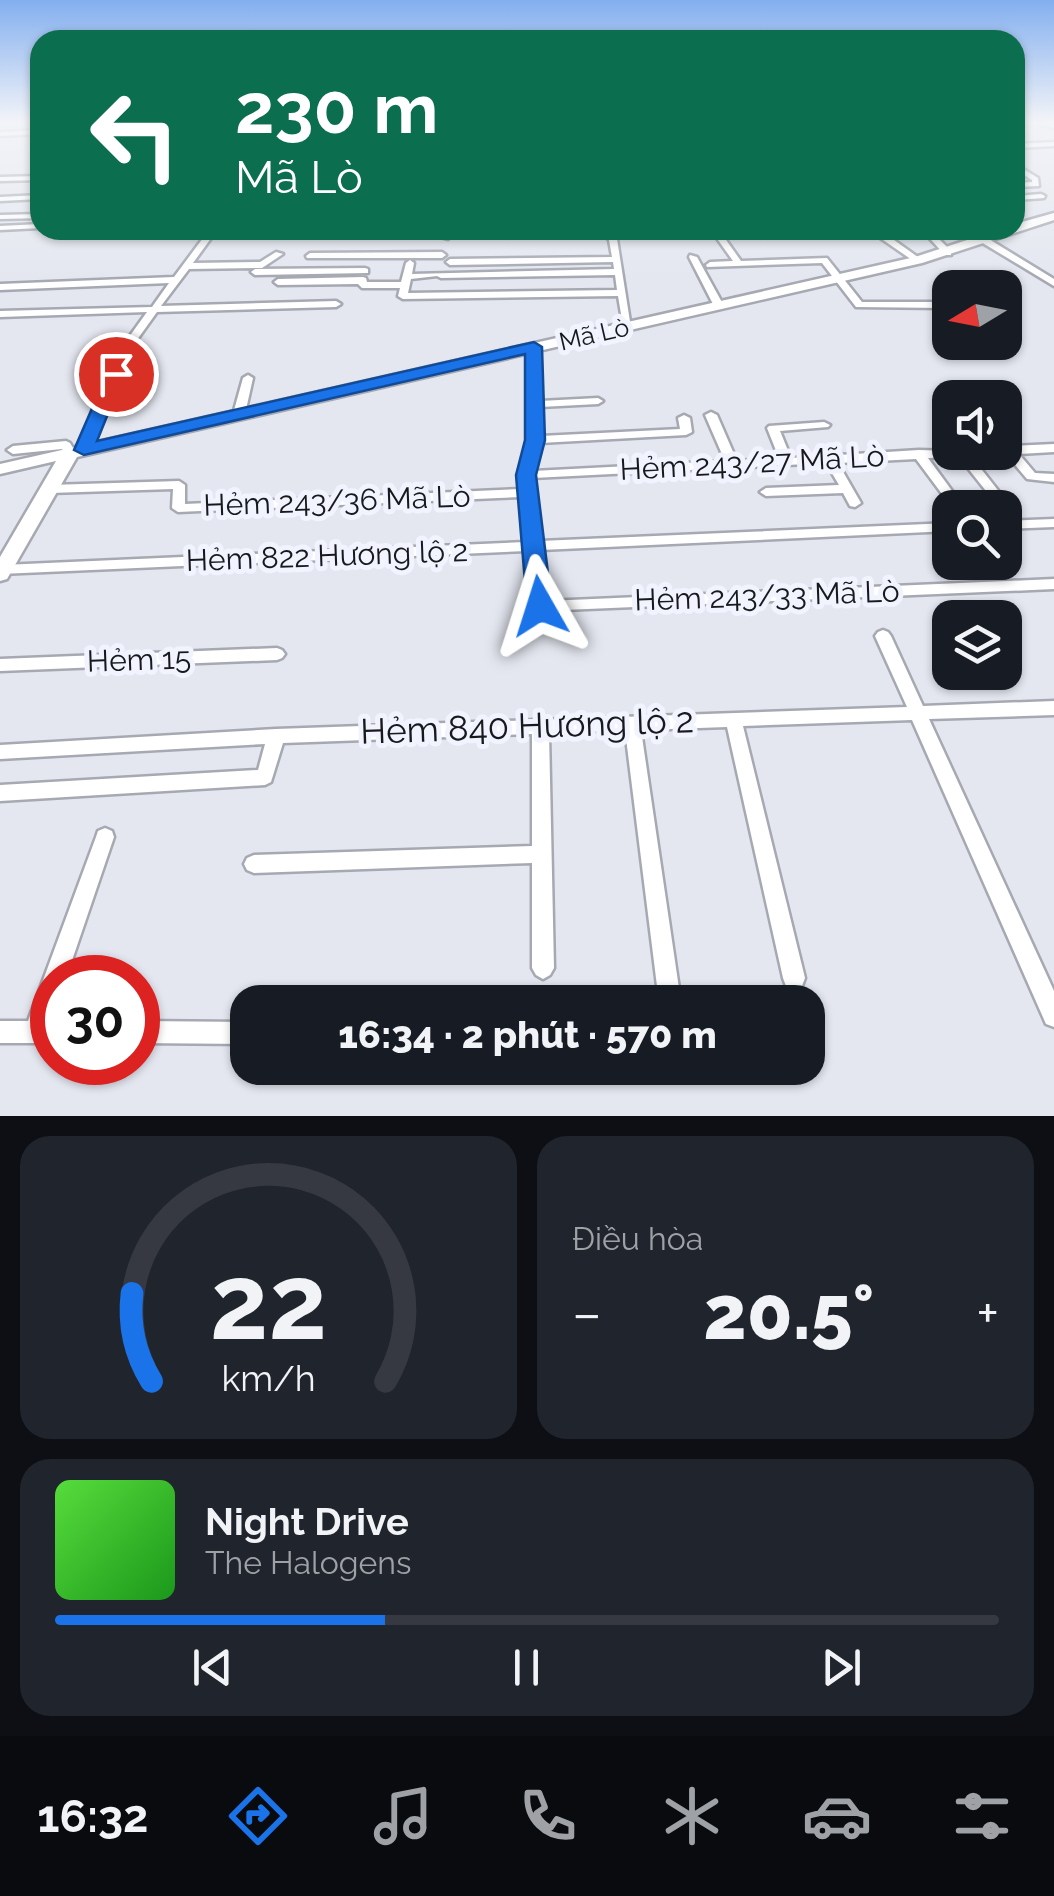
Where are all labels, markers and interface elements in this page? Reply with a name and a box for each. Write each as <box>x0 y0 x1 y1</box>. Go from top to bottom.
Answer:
text: 230 m <box>235 67 439 149</box>
icon: left <box>70 70 200 200</box>
text: Mã Lò <box>235 151 363 204</box>
north arrow <box>932 270 1022 360</box>
map controls <box>932 270 1022 690</box>
street label: Mã Lò <box>556 311 632 357</box>
pin <box>74 332 159 417</box>
icon: arrive <box>89 347 144 402</box>
button: sound <box>932 380 1022 470</box>
street label: Hẻm 243/27 Mã Lò <box>619 438 885 487</box>
street label: Hẻm 243/36 Mã Lò <box>203 478 471 523</box>
button: search <box>932 490 1022 580</box>
street label: Hẻm 822 Hương lộ 2 <box>185 533 469 578</box>
position arrow <box>488 554 592 658</box>
street label: Hẻm 243/33 Mã Lò <box>634 573 900 618</box>
button: layers <box>932 600 1022 690</box>
street label: Hẻm 15 <box>86 640 192 679</box>
street label: Hẻm 840 Hương lộ 2 <box>360 699 694 752</box>
speed limit sign: 30 <box>30 955 160 1085</box>
text: 16:34 · 2 phút · 570 m <box>338 1012 717 1057</box>
text: Điều hòa <box>572 1220 703 1257</box>
text: 22 <box>210 1241 327 1363</box>
text: 20.5° <box>703 1268 875 1357</box>
text: − <box>572 1281 602 1346</box>
text: + <box>976 1281 999 1346</box>
text: km/h <box>221 1357 316 1399</box>
text: Night Drive <box>205 1499 409 1544</box>
text: The Halogens <box>205 1544 411 1581</box>
icon: previous <box>185 1640 240 1695</box>
icon: pause <box>499 1640 554 1695</box>
icon: next <box>814 1640 869 1695</box>
icon: directions <box>223 1781 293 1851</box>
icon: music <box>368 1781 438 1851</box>
icon: phone <box>513 1781 583 1851</box>
icon: climate <box>657 1781 727 1851</box>
icon: car <box>802 1781 872 1851</box>
icon: filters <box>947 1781 1017 1851</box>
text: 16:32 <box>37 1790 149 1843</box>

